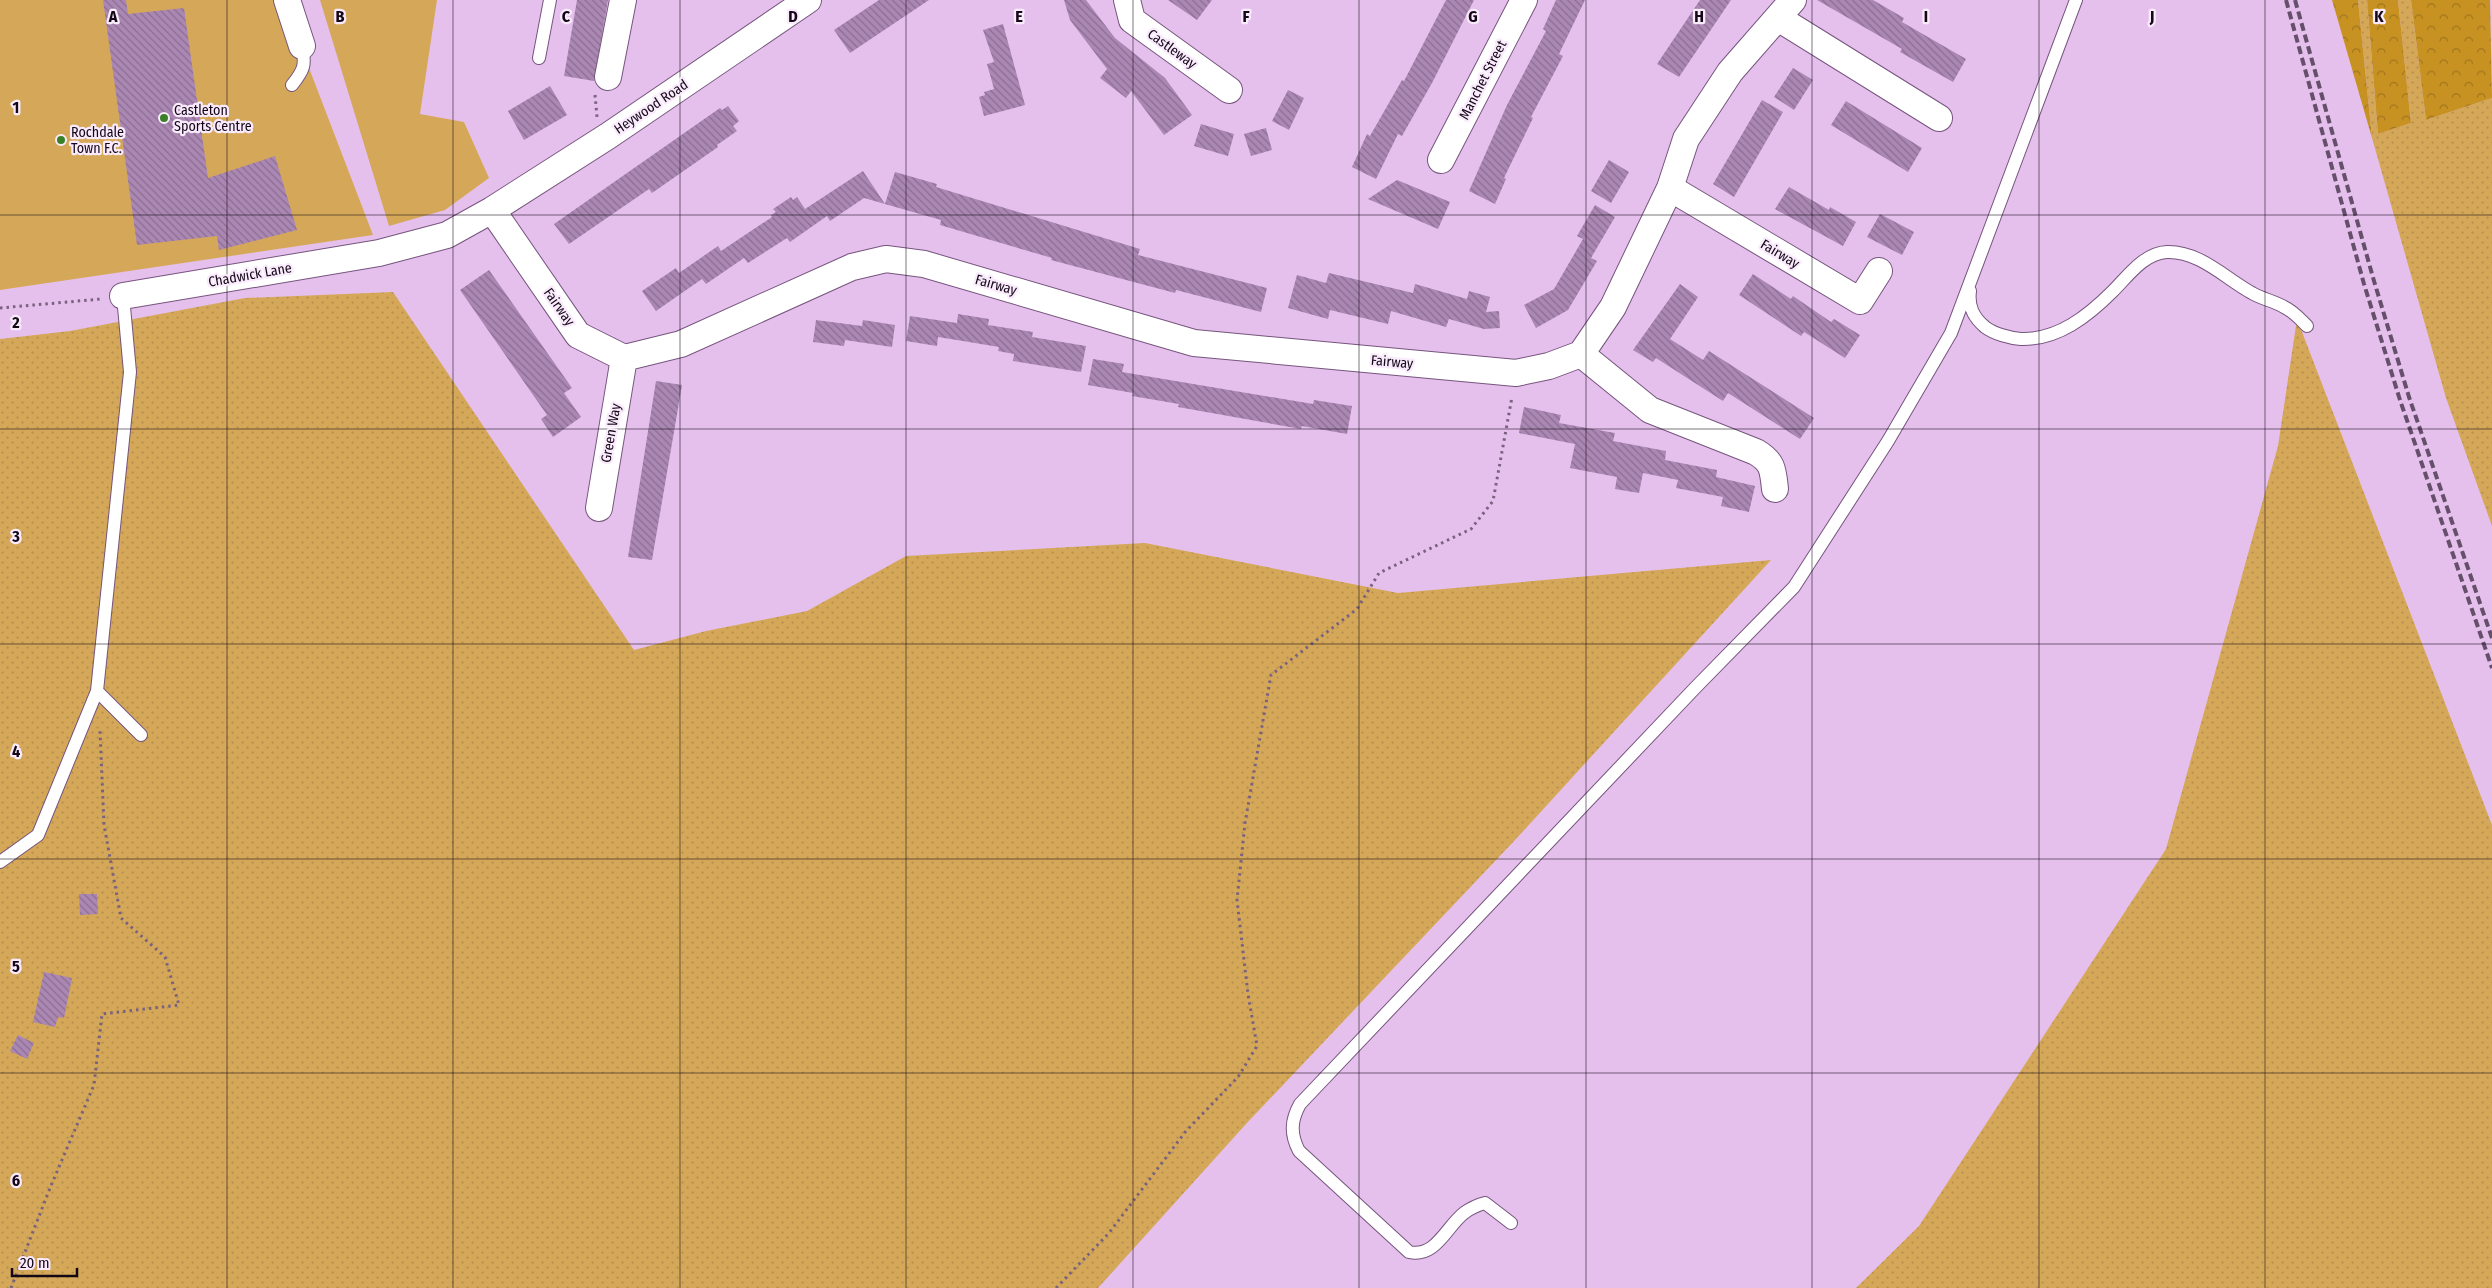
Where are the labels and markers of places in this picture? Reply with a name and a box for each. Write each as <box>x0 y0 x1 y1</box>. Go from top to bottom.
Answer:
place label: Castleton Sports Centre <box>174 102 252 135</box>
marker: Castleton Sports Centre <box>158 112 170 124</box>
place label: Rochdale Town F.C. <box>71 124 124 157</box>
marker: Rochdale Town F.C. <box>55 134 67 146</box>

